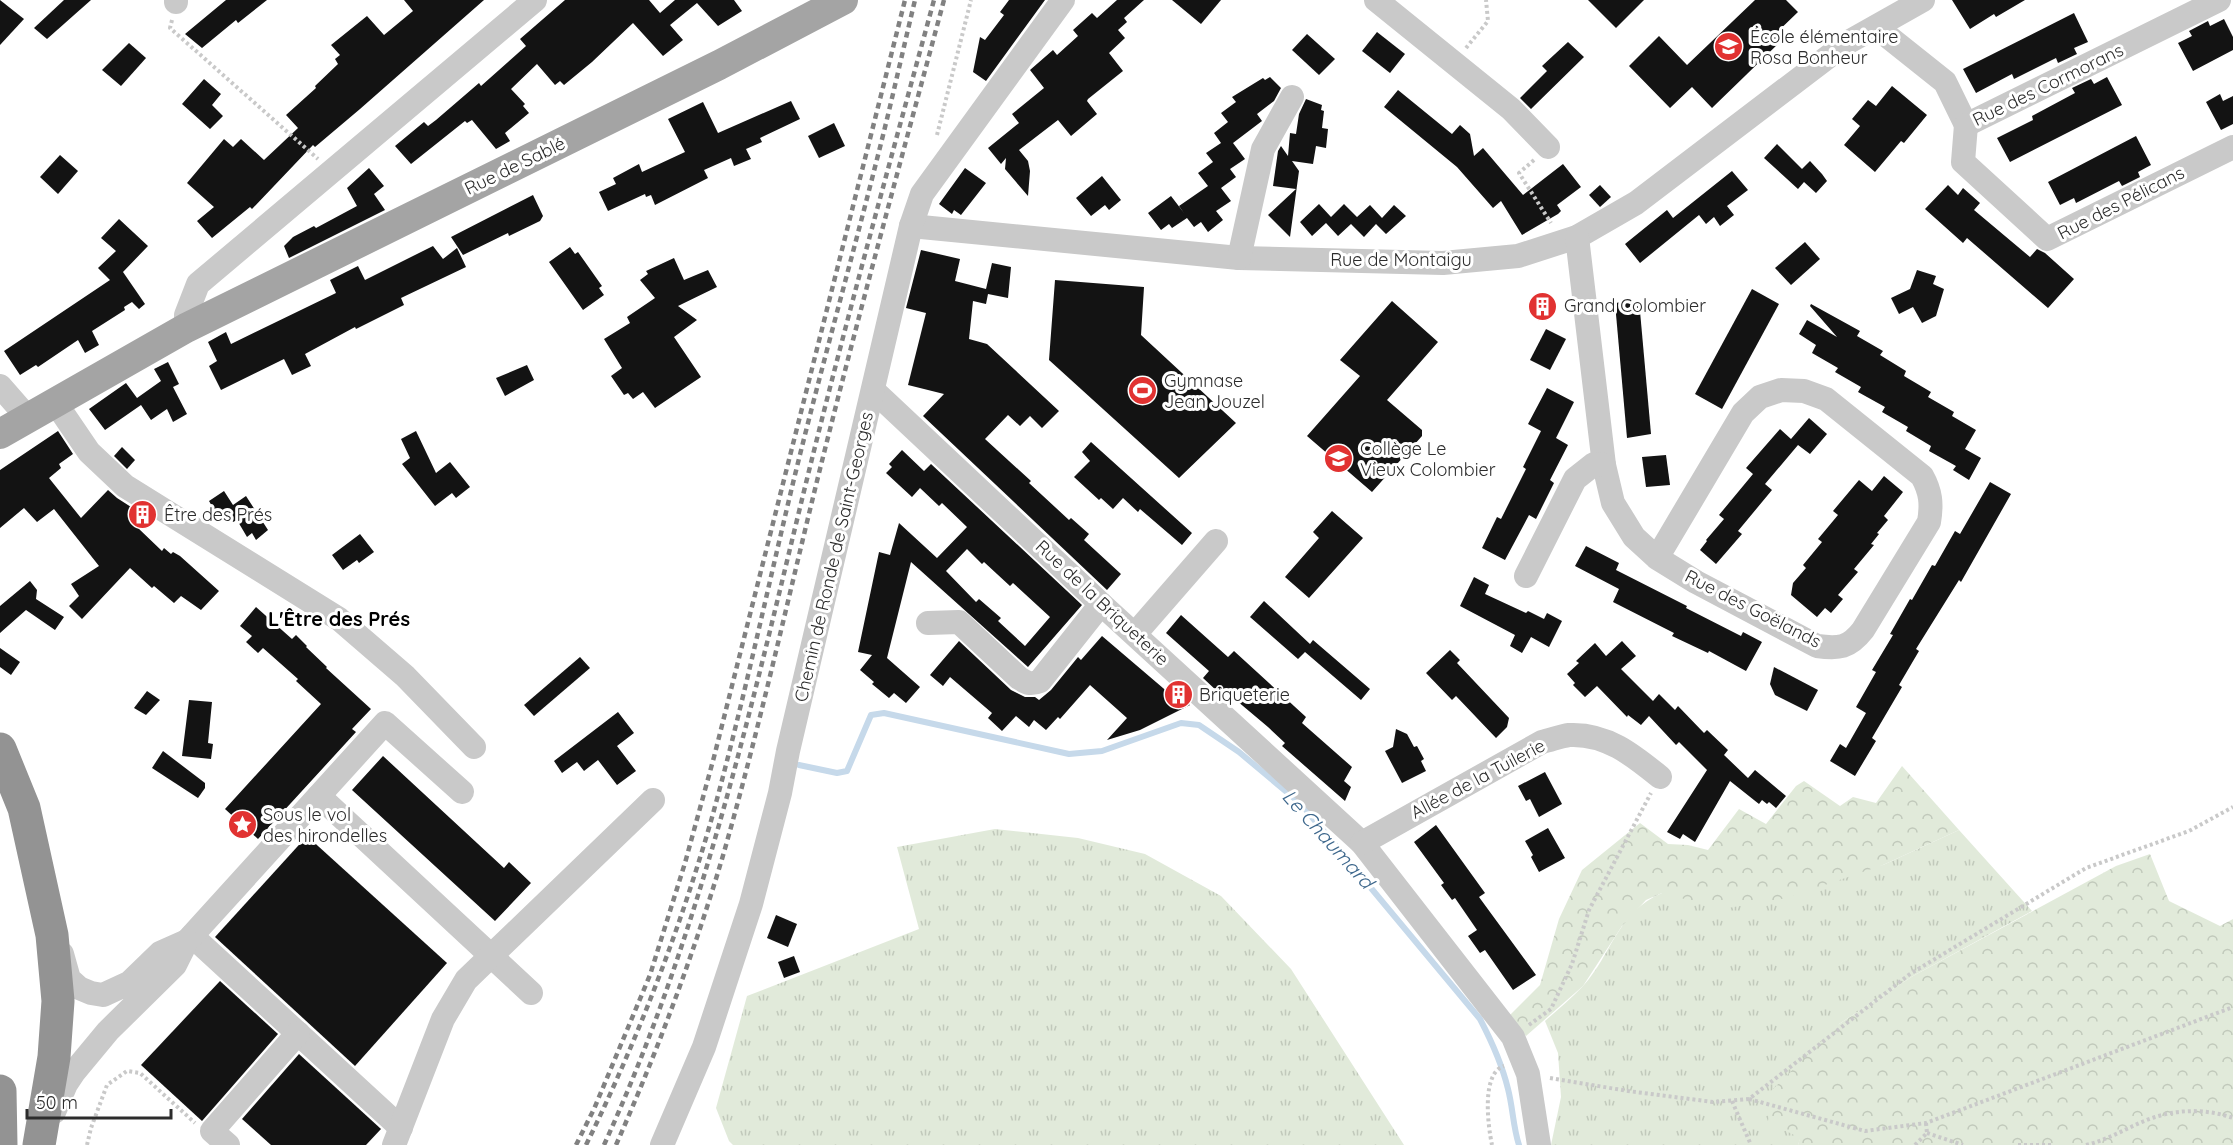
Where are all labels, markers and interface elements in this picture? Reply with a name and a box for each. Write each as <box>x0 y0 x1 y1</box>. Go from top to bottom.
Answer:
place label: École élémentaire Rosa Bonheur <box>1750 25 1898 69</box>
school or university icon: École élémentaire Rosa Bonheur <box>1713 31 1745 63</box>
street label: Rue des Cormorans <box>1969 38 2127 131</box>
street label: Rue de Sablé <box>461 131 569 200</box>
street label: Rue des Pélicans <box>2053 161 2188 244</box>
street label: Rue de Montaigu <box>1330 248 1472 271</box>
building icon: Grand Colombier <box>1527 290 1559 322</box>
place label: Grand Colombier <box>1564 294 1706 317</box>
place label: Gymnase Jean Jouzel <box>1164 369 1265 413</box>
sports icon: Gymnase Jean Jouzel <box>1127 375 1159 407</box>
street label: Chemin de Ronde de Saint-Georges <box>789 410 878 704</box>
place label: Collège Le Vieux Colombier <box>1360 437 1496 481</box>
school or university icon: Collège Le Vieux Colombier <box>1323 443 1355 475</box>
building icon: Être des Prés <box>127 499 159 531</box>
place label: Être des Prés <box>164 503 272 526</box>
street label: Rue de la Briqueterie <box>1031 535 1174 670</box>
street label: Rue des Goëlands <box>1681 564 1825 653</box>
district label: L'Être des Prés <box>268 606 410 631</box>
building icon: Briqueterie <box>1162 679 1194 711</box>
place label: Briqueterie <box>1199 683 1290 706</box>
street label: Allée de la Tuilerie <box>1407 733 1549 824</box>
water label: Le Chaumard <box>1277 784 1381 896</box>
place label: Sous le vol des hirondelles <box>263 803 387 847</box>
place icon: Sous le vol des hirondelles <box>226 809 258 841</box>
scale bar <box>27 1082 171 1120</box>
text: 50 m <box>36 1091 78 1114</box>

